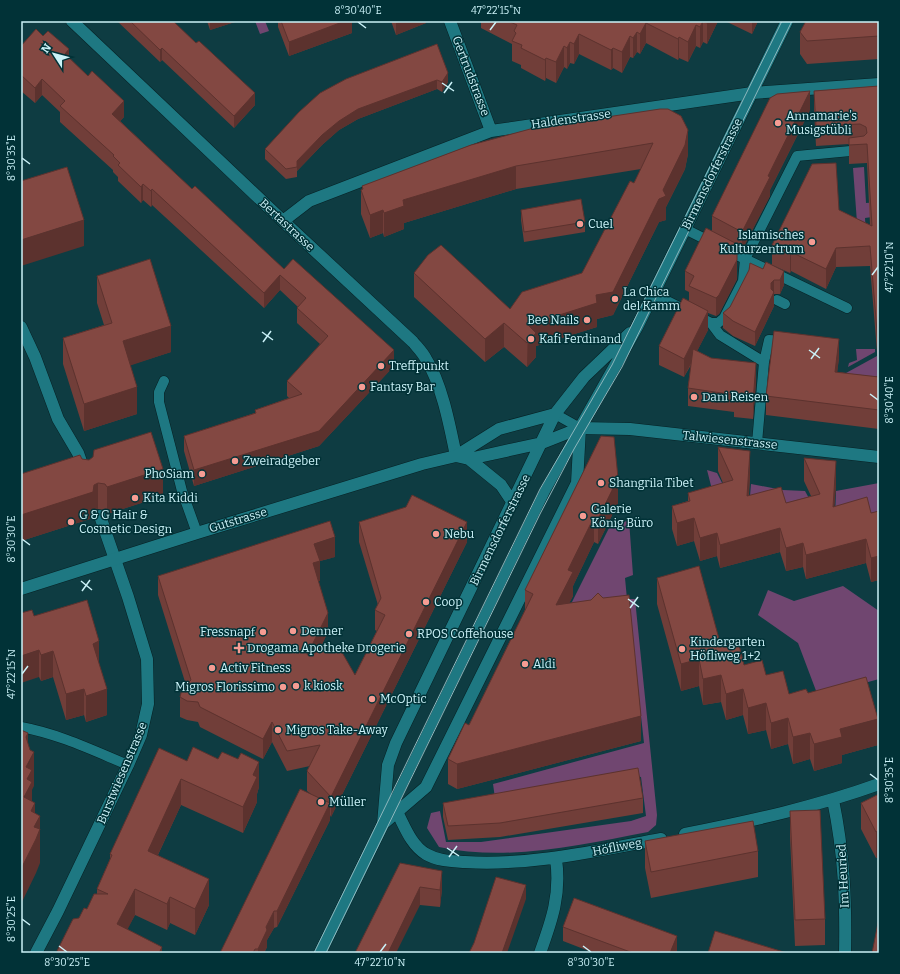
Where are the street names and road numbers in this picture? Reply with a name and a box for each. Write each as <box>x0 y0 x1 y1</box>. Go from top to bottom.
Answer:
street label: Gertrudstrasse <box>449 34 493 118</box>
street label: Haldenstrasse <box>530 106 612 132</box>
street label: Birmensdorferstrasse <box>679 116 745 232</box>
street label: Bertastrasse <box>257 196 317 254</box>
street label: Talwiesenstrasse <box>682 428 778 452</box>
street label: Birmensdorferstrasse <box>467 472 533 588</box>
street label: Gutstrasse <box>207 505 269 535</box>
street label: Burstwiesenstrasse <box>94 720 150 826</box>
street label: Höfliweg <box>591 835 643 859</box>
street label: Im Heuried <box>834 844 852 908</box>

